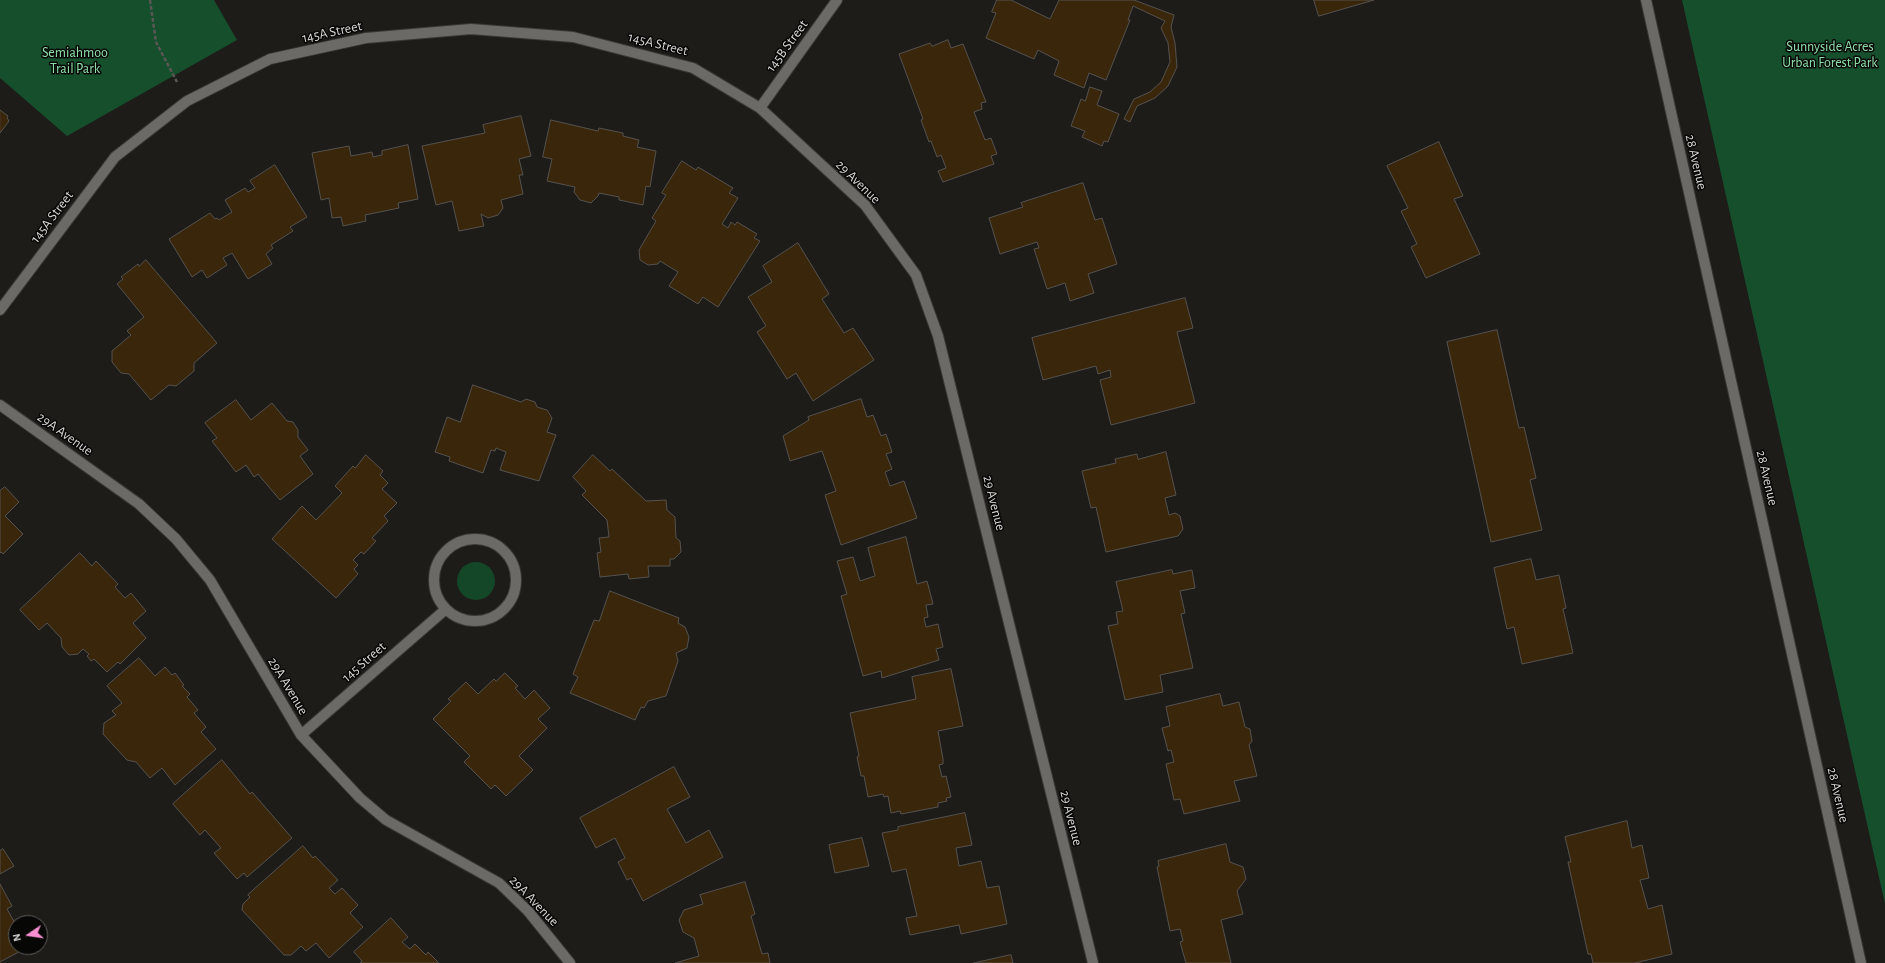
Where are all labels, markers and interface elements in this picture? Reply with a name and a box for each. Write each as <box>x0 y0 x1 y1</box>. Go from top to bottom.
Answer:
street label: 145A Street <box>301 17 363 47</box>
street label: 145B Street <box>763 17 811 75</box>
street label: 145A Street <box>626 28 690 60</box>
park label: Sunnyside Acres Urban Forest Park <box>1782 39 1878 72</box>
park label: Semiahmoo Trail Park <box>42 45 108 78</box>
street label: 28 Avenue <box>1682 133 1710 191</box>
street label: 29 Avenue <box>832 156 884 208</box>
street label: 145A Street <box>27 188 77 246</box>
street label: 29A Avenue <box>34 409 96 459</box>
street label: 28 Avenue <box>1753 449 1781 507</box>
street label: 29 Avenue <box>979 474 1009 532</box>
street label: 145 Street <box>339 638 389 686</box>
street label: 29A Avenue <box>264 654 312 718</box>
street label: 28 Avenue <box>1824 766 1852 824</box>
street label: 29 Avenue <box>1056 789 1086 847</box>
street label: 29A Avenue <box>506 872 562 930</box>
north arrow <box>8 915 48 955</box>
text: N <box>11 933 23 943</box>

